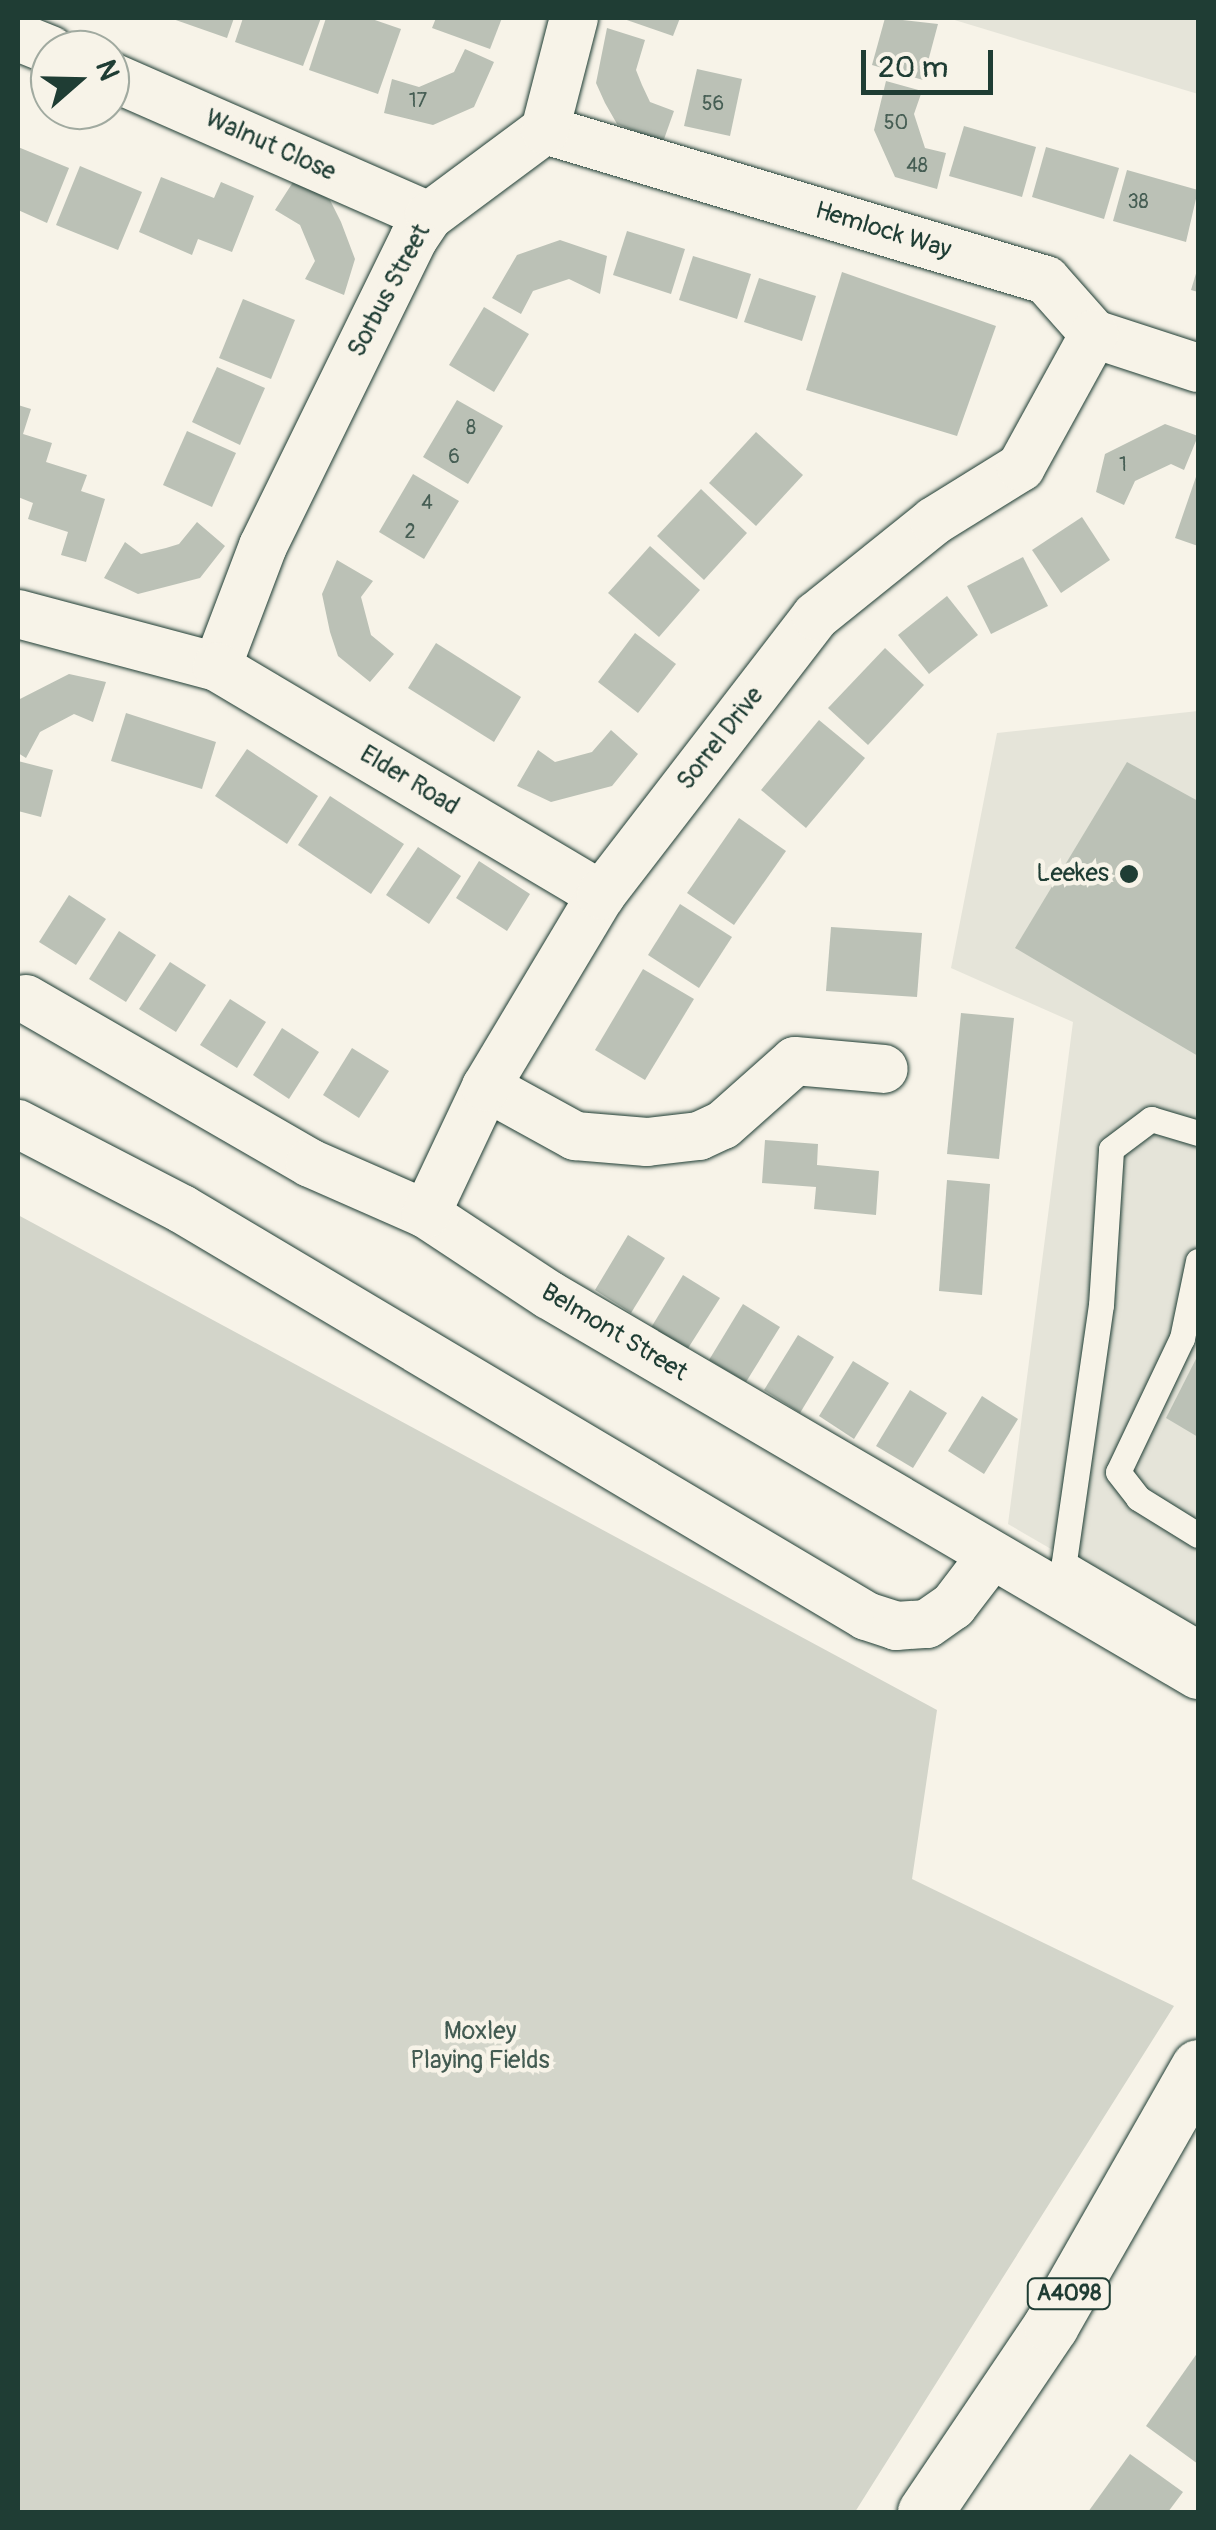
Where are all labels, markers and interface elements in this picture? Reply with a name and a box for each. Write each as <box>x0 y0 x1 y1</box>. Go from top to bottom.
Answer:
north arrow <box>30 30 130 130</box>
scale bar <box>866 30 998 92</box>
text: 20 m <box>878 49 948 86</box>
text: N <box>87 55 126 85</box>
house number: 17 <box>409 88 427 112</box>
house number: 56 <box>702 91 724 115</box>
street label: Walnut Close <box>200 104 340 188</box>
house number: 50 <box>884 110 908 134</box>
house number: 48 <box>906 153 928 177</box>
house number: 38 <box>1127 189 1149 213</box>
street label: Hemlock Way <box>811 196 955 266</box>
street label: Sorbus Street <box>342 219 438 363</box>
house number: 8 <box>466 415 476 439</box>
house number: 6 <box>448 444 460 468</box>
house number: 1 <box>1119 452 1127 476</box>
house number: 4 <box>421 490 433 514</box>
house number: 2 <box>404 519 416 543</box>
street label: Sorrel Drive <box>671 682 771 796</box>
street label: Elder Road <box>354 740 464 822</box>
place label: Leekes <box>1036 859 1109 889</box>
marker: Leekes <box>1118 863 1140 885</box>
street label: Belmont Street <box>536 1278 692 1388</box>
park label: Moxley Playing Fields <box>410 2018 550 2077</box>
road number: A4098 <box>1026 2277 1112 2311</box>

